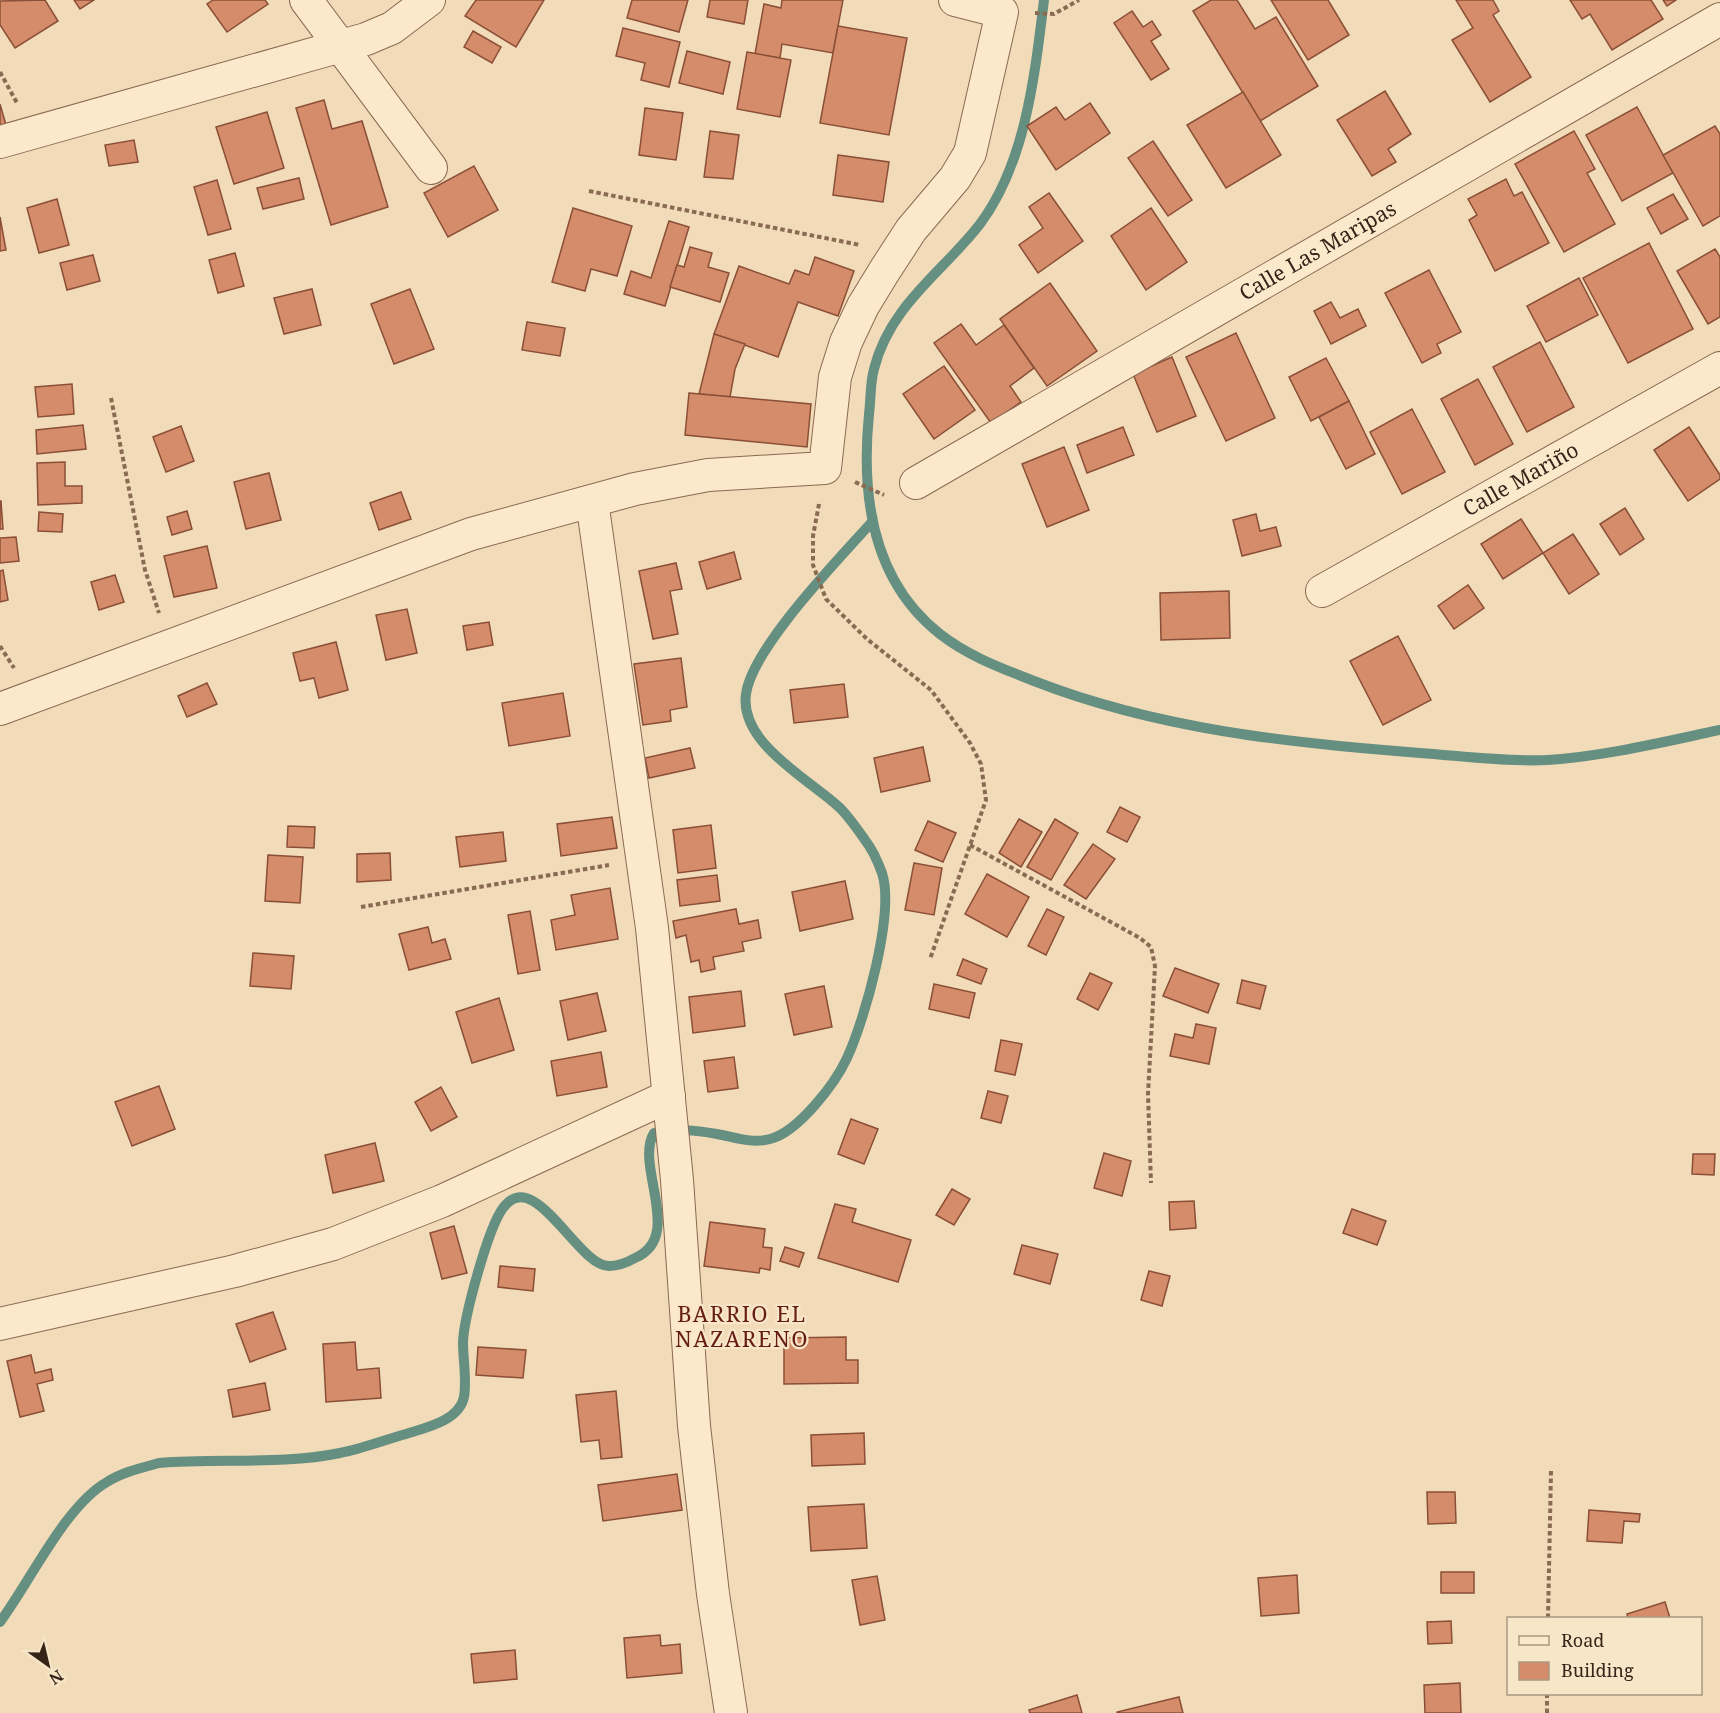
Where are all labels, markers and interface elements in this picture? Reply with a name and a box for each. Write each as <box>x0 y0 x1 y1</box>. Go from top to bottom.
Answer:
street label: Calle Las Maripas <box>1234 194 1401 307</box>
street label: Calle Mariño <box>1458 435 1583 522</box>
district label: BARRIO EL NAZARENO <box>675 1298 809 1353</box>
legend <box>1507 1617 1702 1695</box>
text: Road <box>1561 1628 1604 1652</box>
north arrow <box>18 1635 78 1695</box>
text: Building <box>1561 1658 1634 1682</box>
text: N <box>45 1665 68 1690</box>

